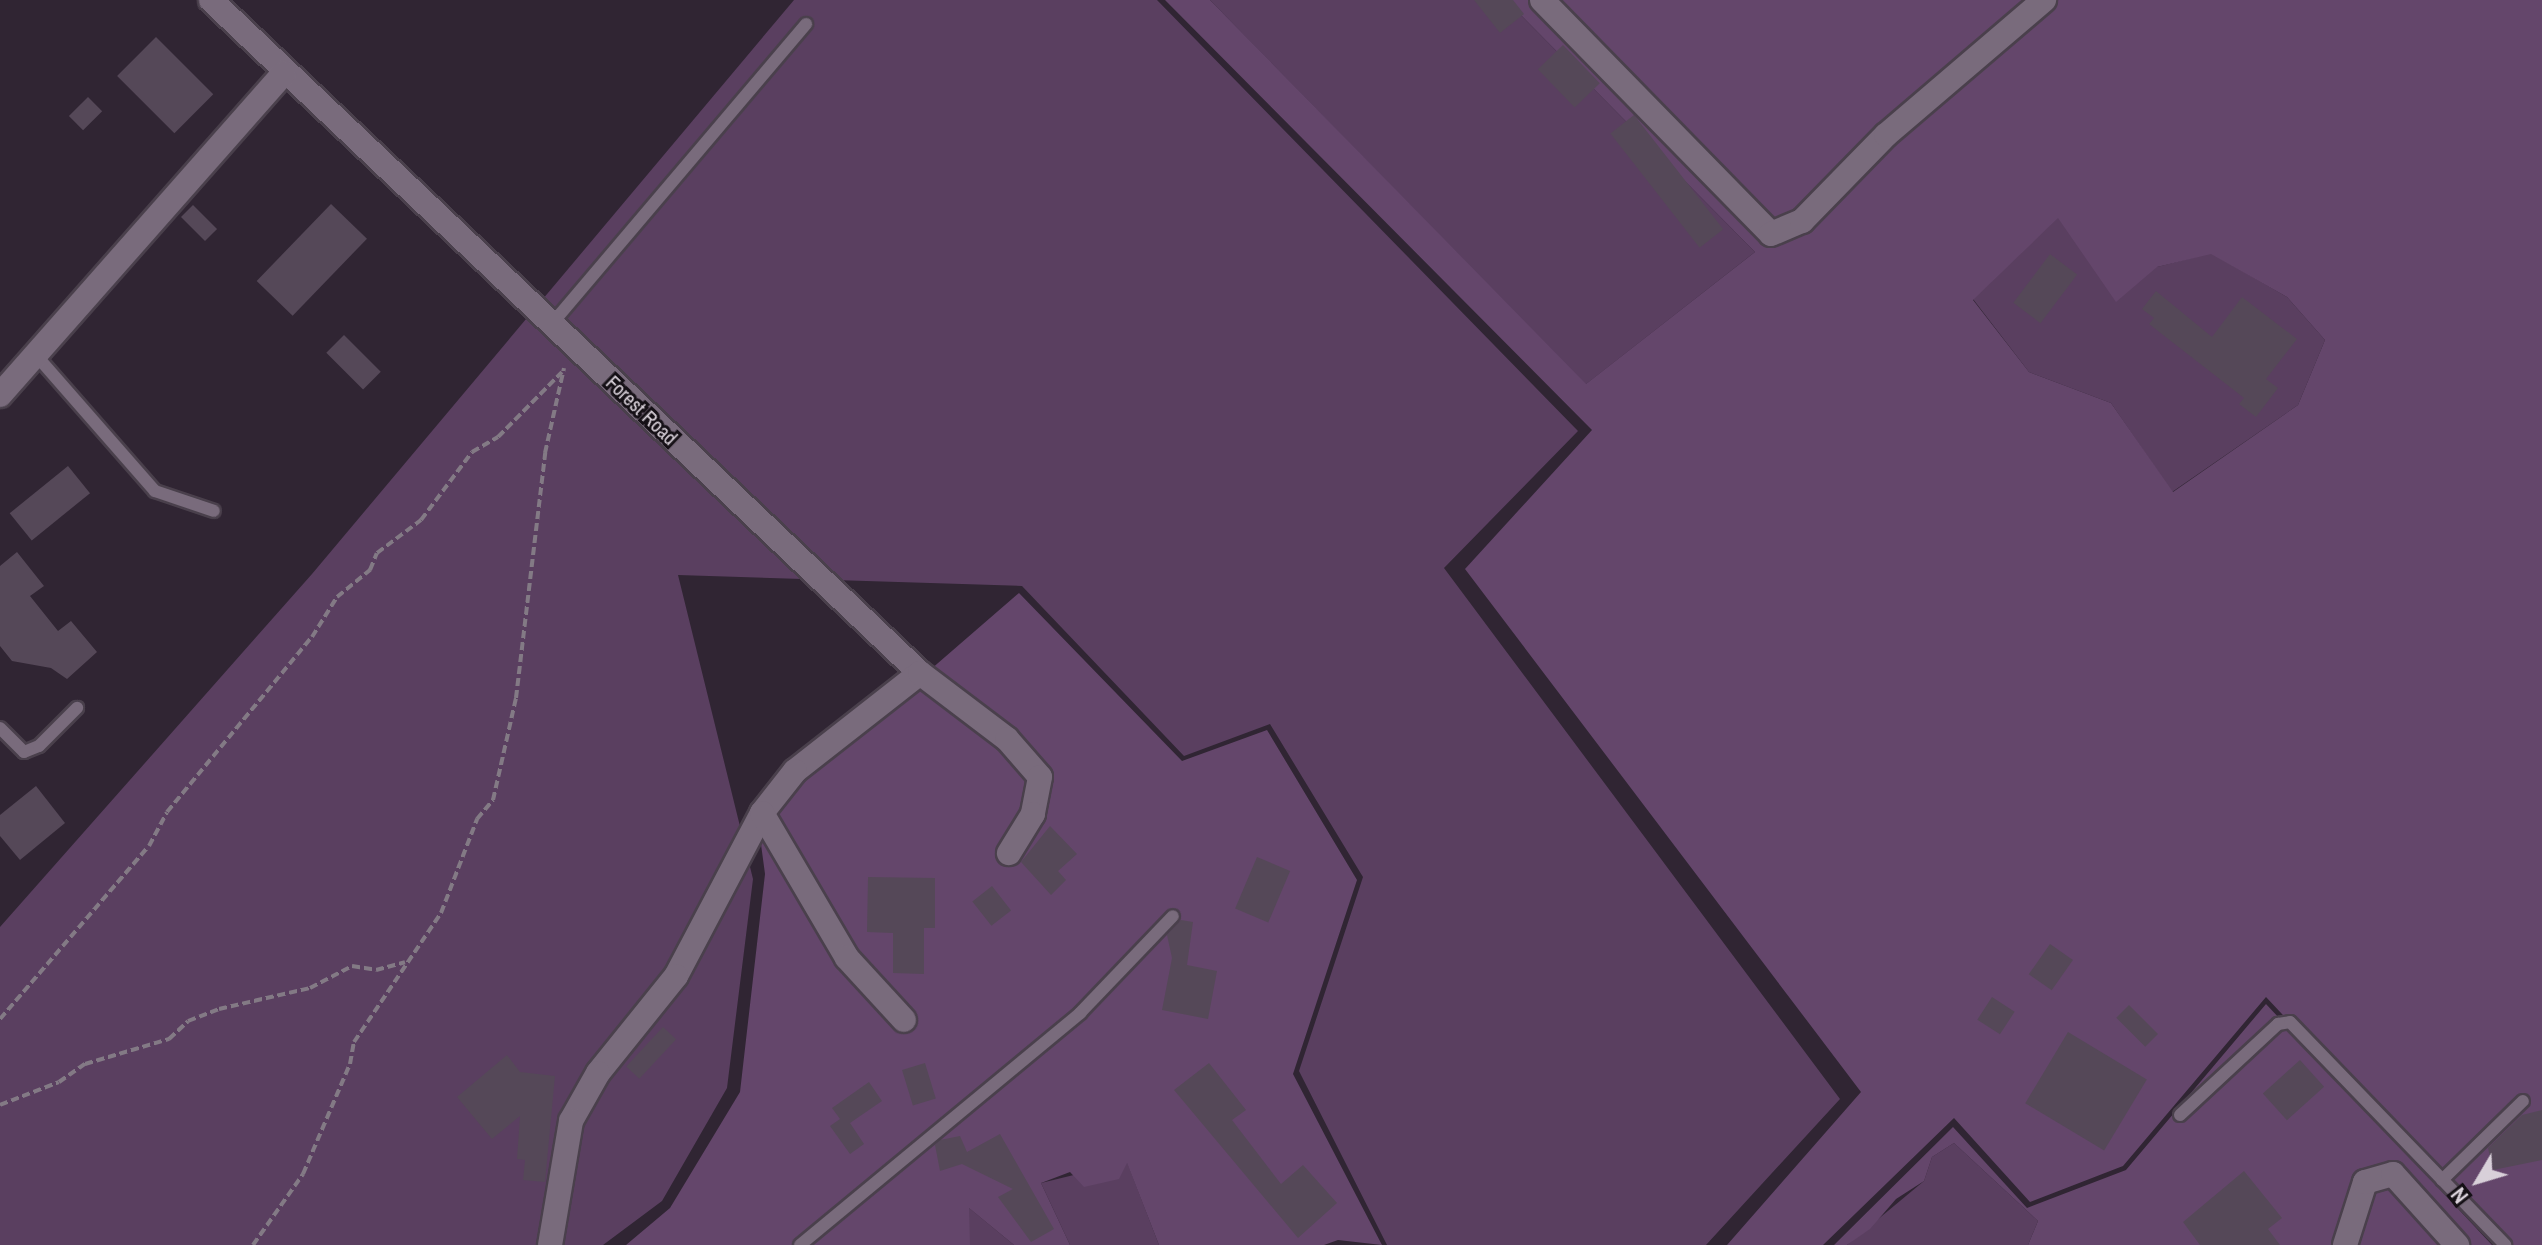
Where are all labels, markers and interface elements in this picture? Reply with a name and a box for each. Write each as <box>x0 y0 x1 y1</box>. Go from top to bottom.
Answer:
street label: Forest Road <box>601 370 683 450</box>
north arrow <box>2438 1141 2518 1221</box>
text: N <box>2443 1181 2475 1210</box>

